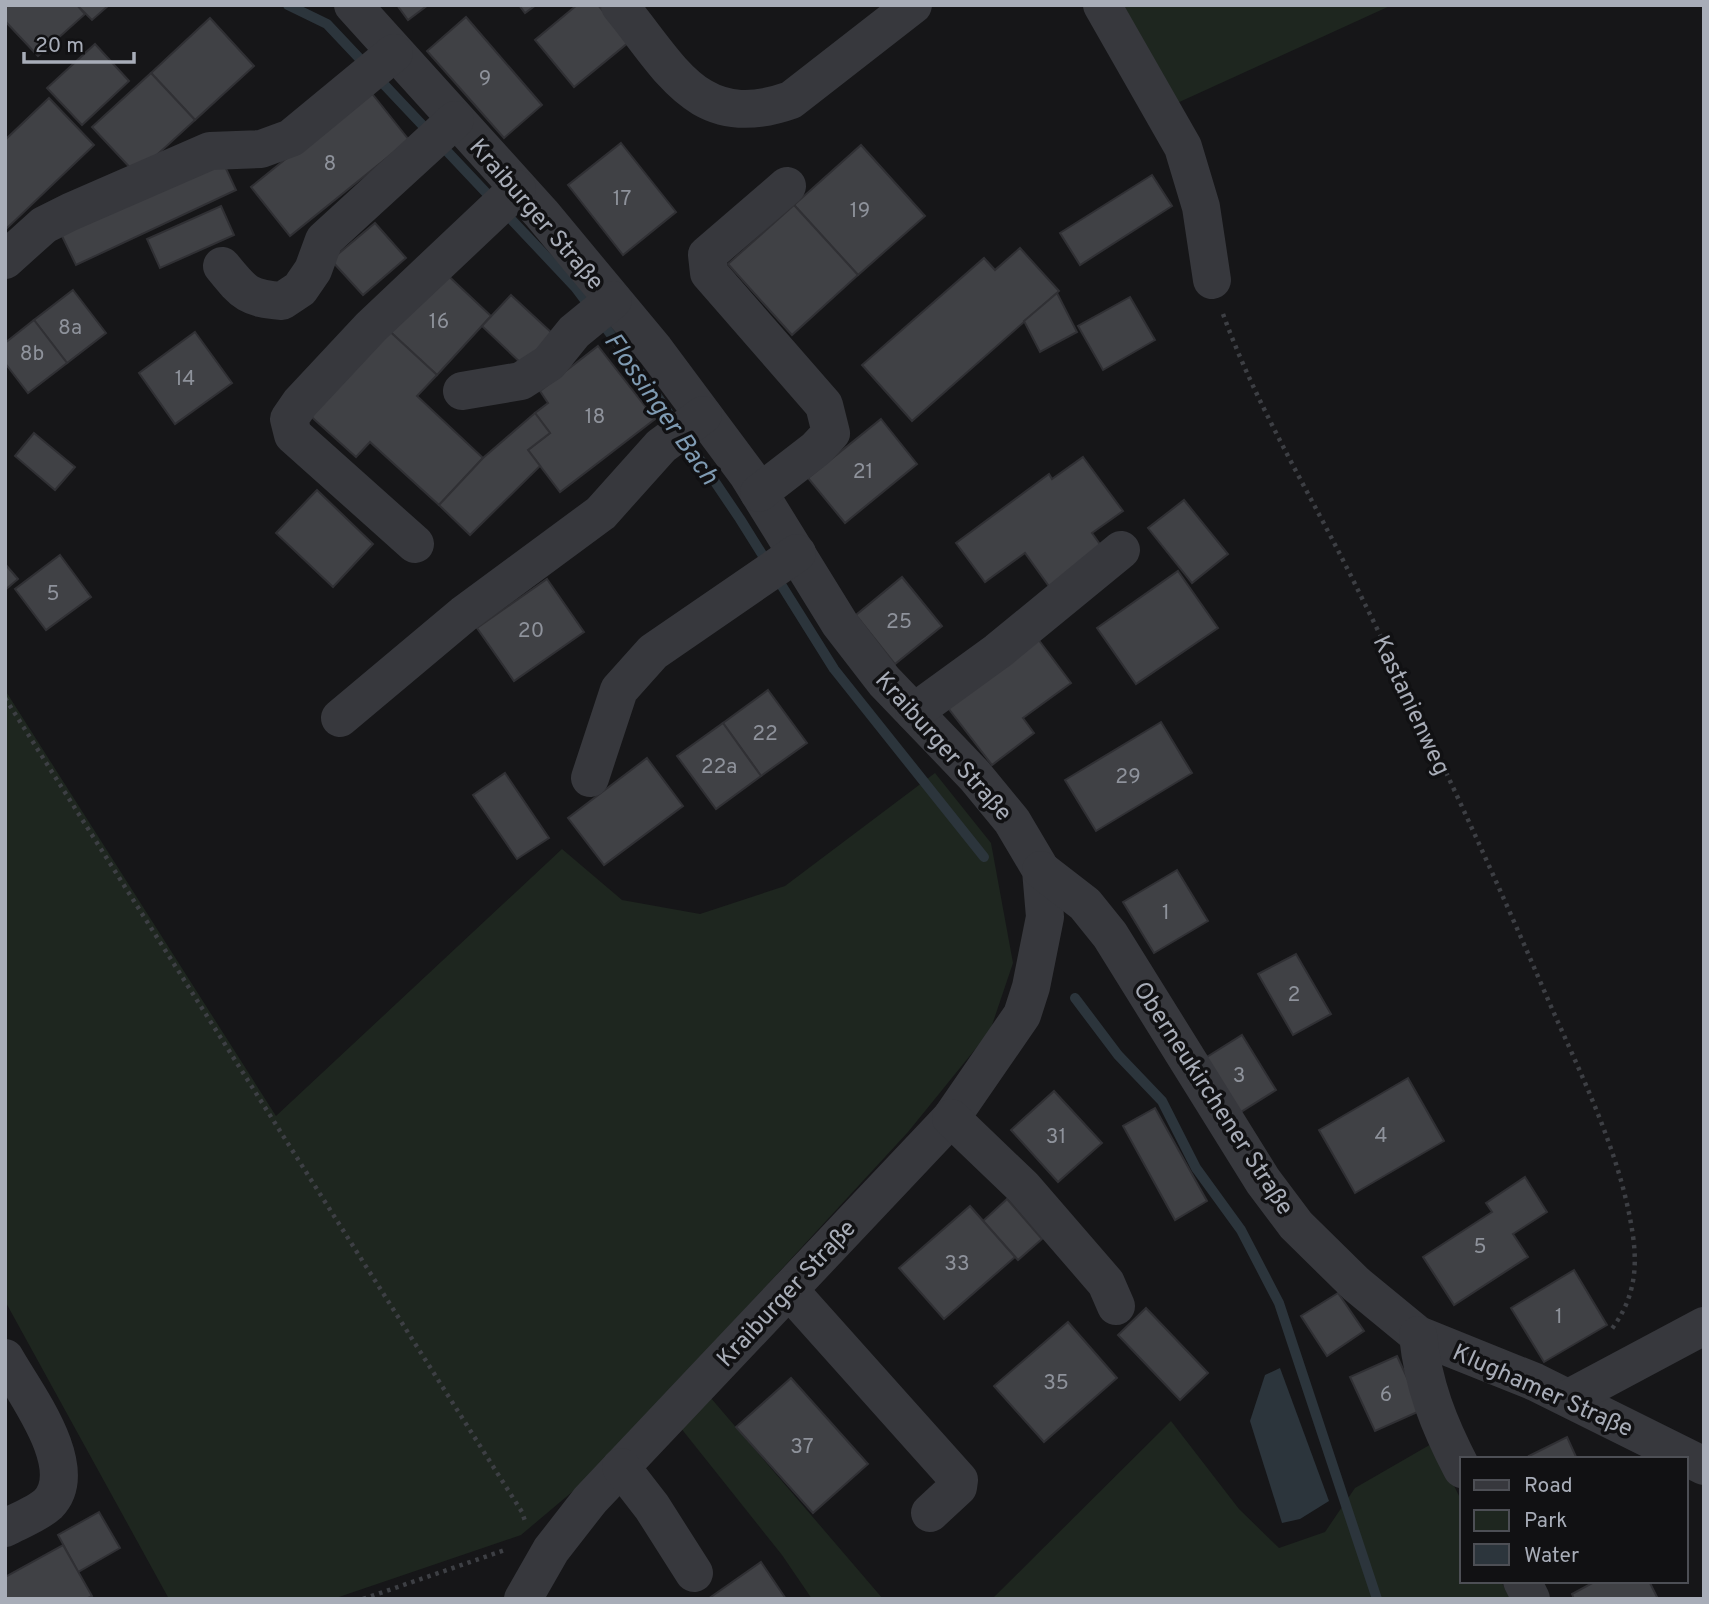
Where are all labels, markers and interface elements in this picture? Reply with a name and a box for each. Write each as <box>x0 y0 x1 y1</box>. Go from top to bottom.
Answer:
scale bar <box>24 21 135 65</box>
text: 20 m <box>35 33 84 60</box>
house number: 9 <box>479 66 491 93</box>
street label: Kraiburger Straße <box>462 133 609 297</box>
house number: 8 <box>324 151 336 178</box>
house number: 17 <box>613 186 631 213</box>
house number: 19 <box>850 198 870 225</box>
house number: 16 <box>429 309 449 336</box>
house number: 8a <box>58 315 82 342</box>
water label: Flossinger Bach <box>595 327 725 492</box>
house number: 8b <box>20 341 44 368</box>
house number: 14 <box>175 366 195 393</box>
house number: 18 <box>585 404 605 431</box>
house number: 21 <box>853 459 873 486</box>
house number: 5 <box>46 581 60 608</box>
house number: 25 <box>886 609 912 636</box>
house number: 20 <box>518 618 544 645</box>
street label: Kastanienweg <box>1365 631 1456 780</box>
street label: Kraiburger Straße <box>868 666 1017 828</box>
house number: 22 <box>752 721 778 748</box>
house number: 22a <box>701 754 737 781</box>
house number: 29 <box>1115 764 1141 791</box>
house number: 1 <box>1162 900 1170 927</box>
street label: Oberneukirchener Straße <box>1126 977 1299 1222</box>
house number: 2 <box>1288 982 1300 1009</box>
house number: 3 <box>1233 1063 1245 1090</box>
house number: 4 <box>1374 1123 1388 1150</box>
house number: 31 <box>1046 1124 1066 1151</box>
street label: Kraiburger Straße <box>711 1214 863 1374</box>
house number: 5 <box>1473 1234 1487 1261</box>
house number: 33 <box>944 1251 970 1278</box>
house number: 1 <box>1555 1304 1563 1331</box>
street label: Klughamer Straße <box>1447 1339 1637 1445</box>
house number: 35 <box>1043 1370 1069 1397</box>
house number: 6 <box>1380 1382 1392 1409</box>
house number: 37 <box>790 1434 814 1461</box>
legend <box>1460 1457 1688 1583</box>
text: Road <box>1524 1473 1573 1500</box>
text: Park <box>1524 1508 1567 1535</box>
text: Water <box>1524 1543 1579 1570</box>

